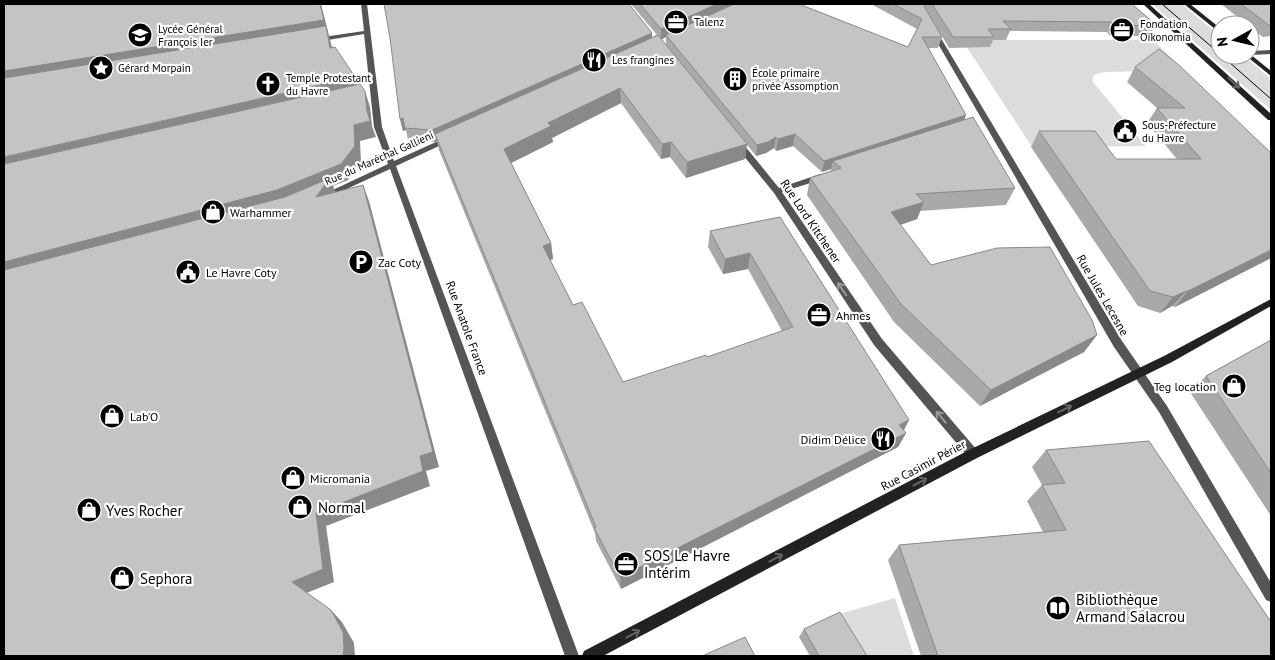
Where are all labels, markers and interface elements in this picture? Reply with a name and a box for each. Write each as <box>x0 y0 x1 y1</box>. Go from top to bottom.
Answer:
office icon: Talenz <box>663 9 689 35</box>
place label: Talenz <box>694 15 724 29</box>
north arrow <box>1210 15 1260 65</box>
office icon: Fondation Oïkonomia <box>1109 17 1135 43</box>
place label: Fondation Oïkonomia <box>1140 17 1191 44</box>
school or university icon: Lycée Général François Ier <box>127 22 153 48</box>
place label: Lycée Général François Ier <box>158 22 223 49</box>
text: N <box>1213 36 1232 48</box>
restaurant icon: Les frangines <box>581 47 607 73</box>
place label: Les frangines <box>612 53 674 67</box>
place icon: Gérard Morpain <box>88 55 114 81</box>
place label: Gérard Morpain <box>118 61 191 75</box>
building icon: École primaire privée Assomption <box>722 66 748 92</box>
place label: École primaire privée Assomption <box>752 66 839 93</box>
church icon: Temple Protestant du Havre <box>255 71 281 97</box>
place label: Temple Protestant du Havre <box>286 71 371 98</box>
one-way arrow <box>1227 78 1240 89</box>
public building icon: Sous-Préfecture du Havre <box>1112 118 1138 144</box>
place label: Sous-Préfecture du Havre <box>1142 118 1217 145</box>
street label: Rue du Maréchal Gallieni <box>322 128 436 188</box>
street label: Rue Lord Kitchener <box>777 176 845 266</box>
shop icon: Warhammer <box>200 199 226 225</box>
place label: Warhammer <box>230 205 292 220</box>
parking icon: Zac Coty <box>348 249 374 275</box>
street label: Rue Jules Lecesne <box>1074 252 1132 338</box>
place label: Zac Coty <box>378 255 421 270</box>
public building icon: Le Havre Coty <box>175 259 201 285</box>
place label: Le Havre Coty <box>206 265 277 280</box>
street label: Rue Anatole France <box>443 279 491 377</box>
one-way arrow <box>837 282 847 296</box>
office icon: Ahmes <box>806 302 832 328</box>
place label: Ahmes <box>836 308 870 323</box>
shop icon: Teg location <box>1221 373 1247 399</box>
place label: Teg location <box>1154 379 1216 394</box>
shop icon: Lab'O <box>99 403 125 429</box>
one-way arrow <box>1057 404 1072 413</box>
place label: Lab'O <box>130 409 158 424</box>
one-way arrow <box>936 411 947 424</box>
restaurant icon: Didim Délice <box>870 426 896 452</box>
place label: Didim Délice <box>800 432 866 447</box>
street label: Rue Casimir Périer <box>878 436 968 494</box>
shop icon: Micromania <box>280 465 306 491</box>
place label: Micromania <box>310 471 370 486</box>
one-way arrow <box>912 477 927 486</box>
shop icon: Normal <box>287 494 313 520</box>
shop icon: Yves Rocher <box>76 497 102 523</box>
place label: Normal <box>318 498 366 517</box>
place label: Yves Rocher <box>106 501 183 520</box>
place label: SOS Le Havre Intérim <box>644 546 730 582</box>
office icon: SOS Le Havre Intérim <box>613 551 639 577</box>
one-way arrow <box>769 553 784 563</box>
shop icon: Sephora <box>109 565 135 591</box>
place label: Sephora <box>140 569 193 588</box>
place label: Bibliothèque Armand Salacrou <box>1076 590 1185 626</box>
library icon: Bibliothèque Armand Salacrou <box>1045 595 1071 621</box>
one-way arrow <box>625 628 639 638</box>

